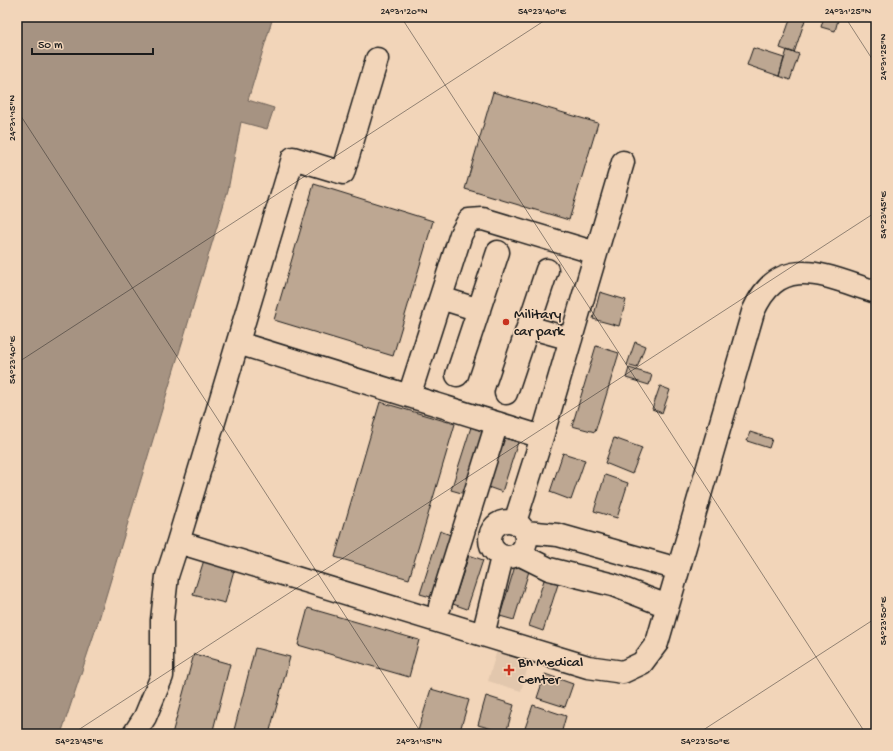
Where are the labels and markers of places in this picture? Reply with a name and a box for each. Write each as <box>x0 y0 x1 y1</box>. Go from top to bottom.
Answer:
place label: Military car park <box>514 306 565 341</box>
marker: Military car park <box>501 317 511 327</box>
place label: Bn Medical Center <box>517 654 583 689</box>
marker: Bn Medical Center <box>503 664 515 676</box>

